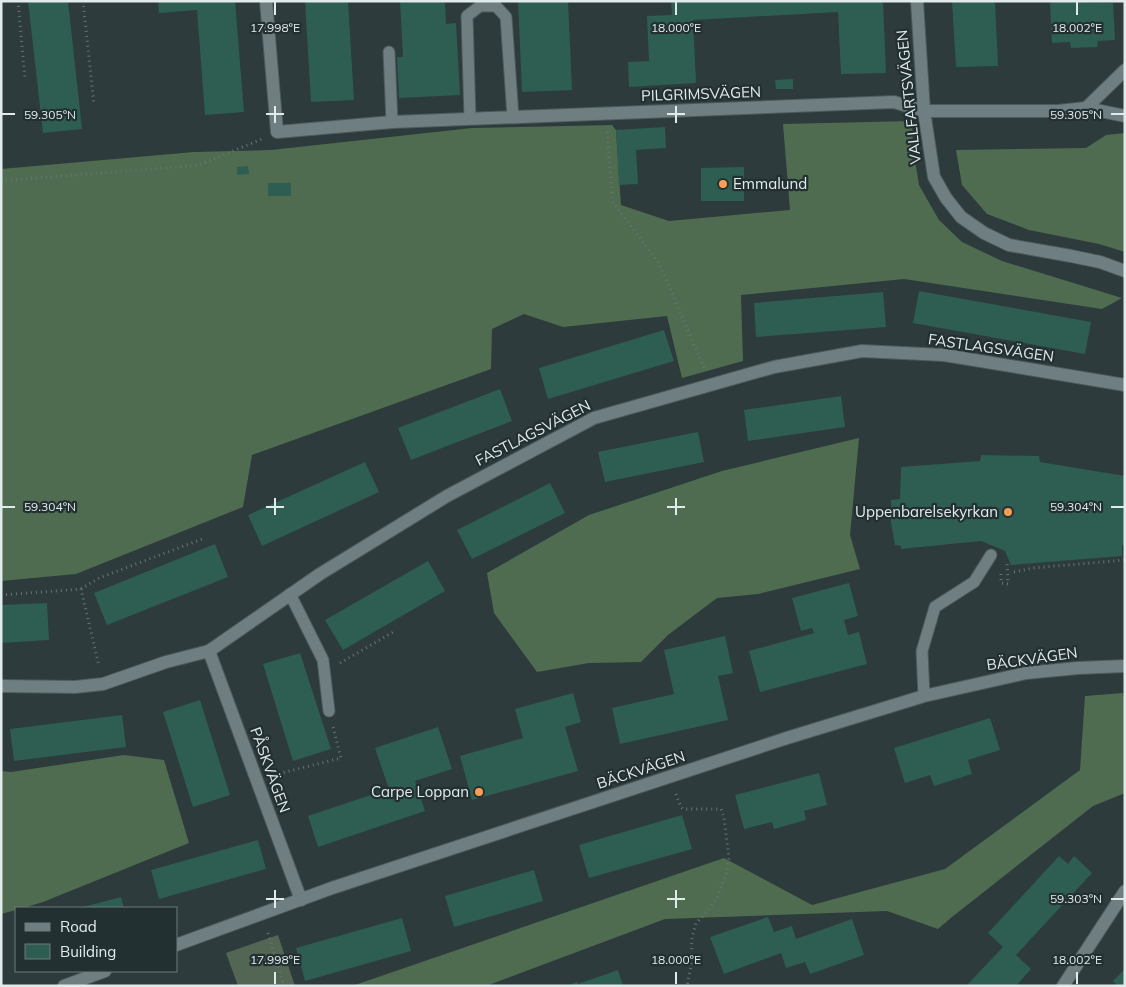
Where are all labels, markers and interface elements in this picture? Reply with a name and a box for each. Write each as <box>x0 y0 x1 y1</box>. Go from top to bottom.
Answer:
text: 17.998°E <box>250 20 300 35</box>
text: 18.000°E <box>651 20 701 35</box>
text: 18.002°E <box>1052 20 1102 35</box>
street label: VALLFARTSVÄGEN <box>892 29 925 165</box>
street label: PILGRIMSVÄGEN <box>641 82 761 105</box>
text: 59.305°N <box>24 107 76 122</box>
text: 59.305°N <box>1050 107 1102 122</box>
place label: Emmalund <box>733 174 807 193</box>
marker: Emmalund <box>717 178 729 190</box>
street label: FASTLAGSVÄGEN <box>927 329 1055 366</box>
street label: FASTLAGSVÄGEN <box>472 395 594 470</box>
text: 59.304°N <box>24 499 76 514</box>
text: 59.304°N <box>1050 499 1102 514</box>
place label: Uppenbarelsekyrkan <box>855 502 998 521</box>
marker: Uppenbarelsekyrkan <box>1002 506 1014 518</box>
street label: BÄCKVÄGEN <box>985 643 1079 674</box>
street label: PÅSKVÄGEN <box>246 724 296 815</box>
street label: BÄCKVÄGEN <box>594 746 688 793</box>
place label: Carpe Loppan <box>371 782 469 801</box>
marker: Carpe Loppan <box>473 786 485 798</box>
text: 59.303°N <box>1050 891 1102 906</box>
legend <box>15 907 178 972</box>
text: Road <box>60 917 97 936</box>
text: Building <box>60 942 116 961</box>
text: 17.998°E <box>250 952 300 967</box>
text: 18.000°E <box>651 952 701 967</box>
text: 18.002°E <box>1052 952 1102 967</box>

